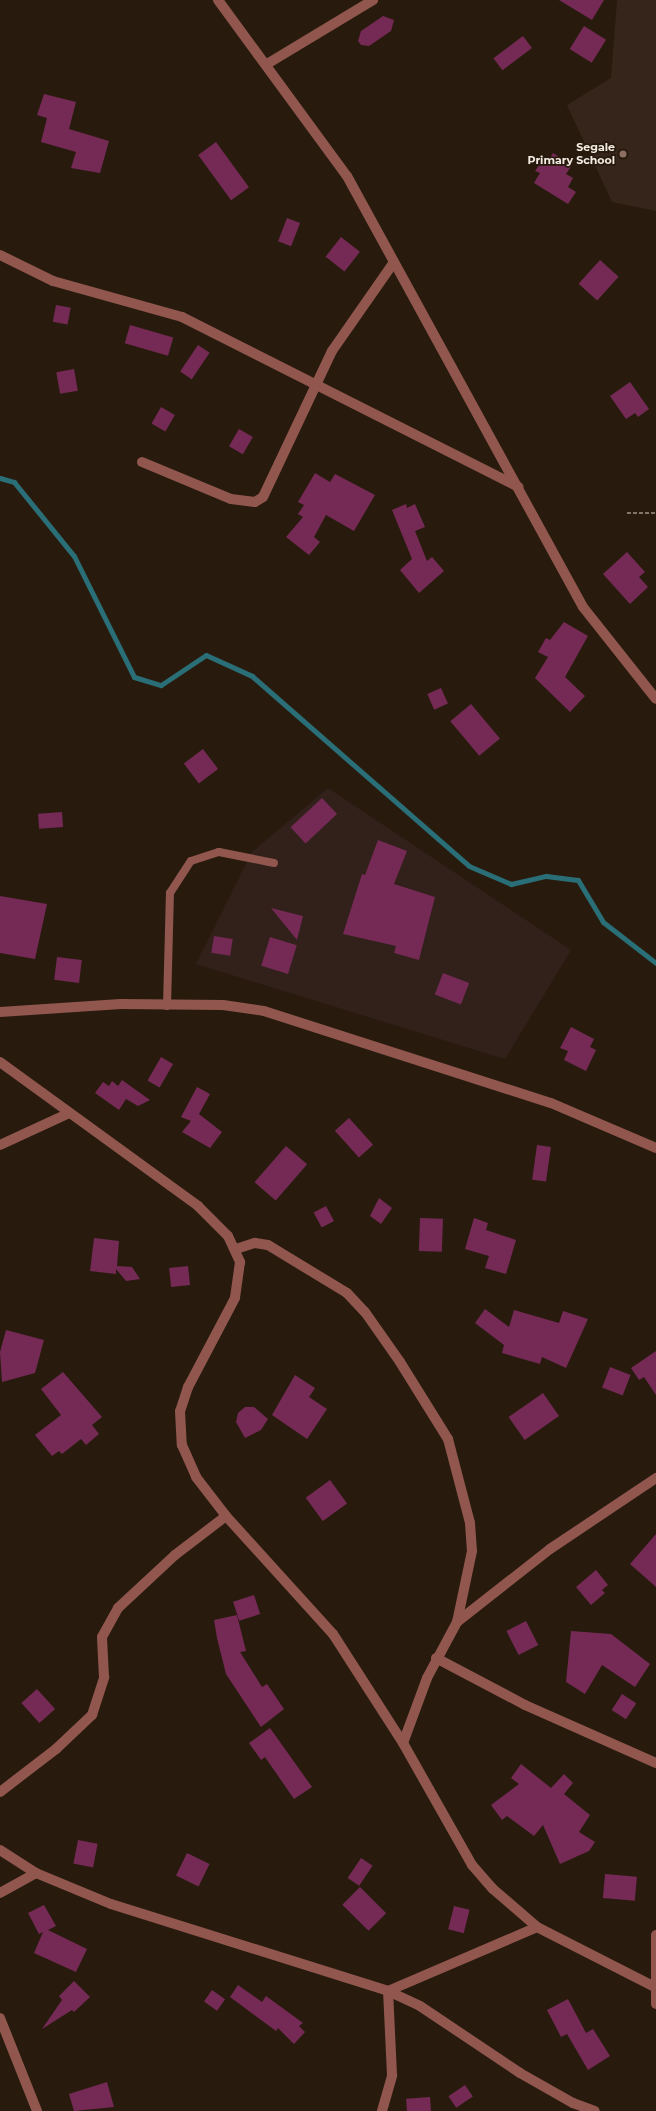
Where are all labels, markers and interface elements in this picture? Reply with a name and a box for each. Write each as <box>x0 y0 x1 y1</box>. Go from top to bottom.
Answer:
place label: Segale Primary School <box>527 141 615 167</box>
marker: Segale Primary School <box>618 149 628 159</box>

